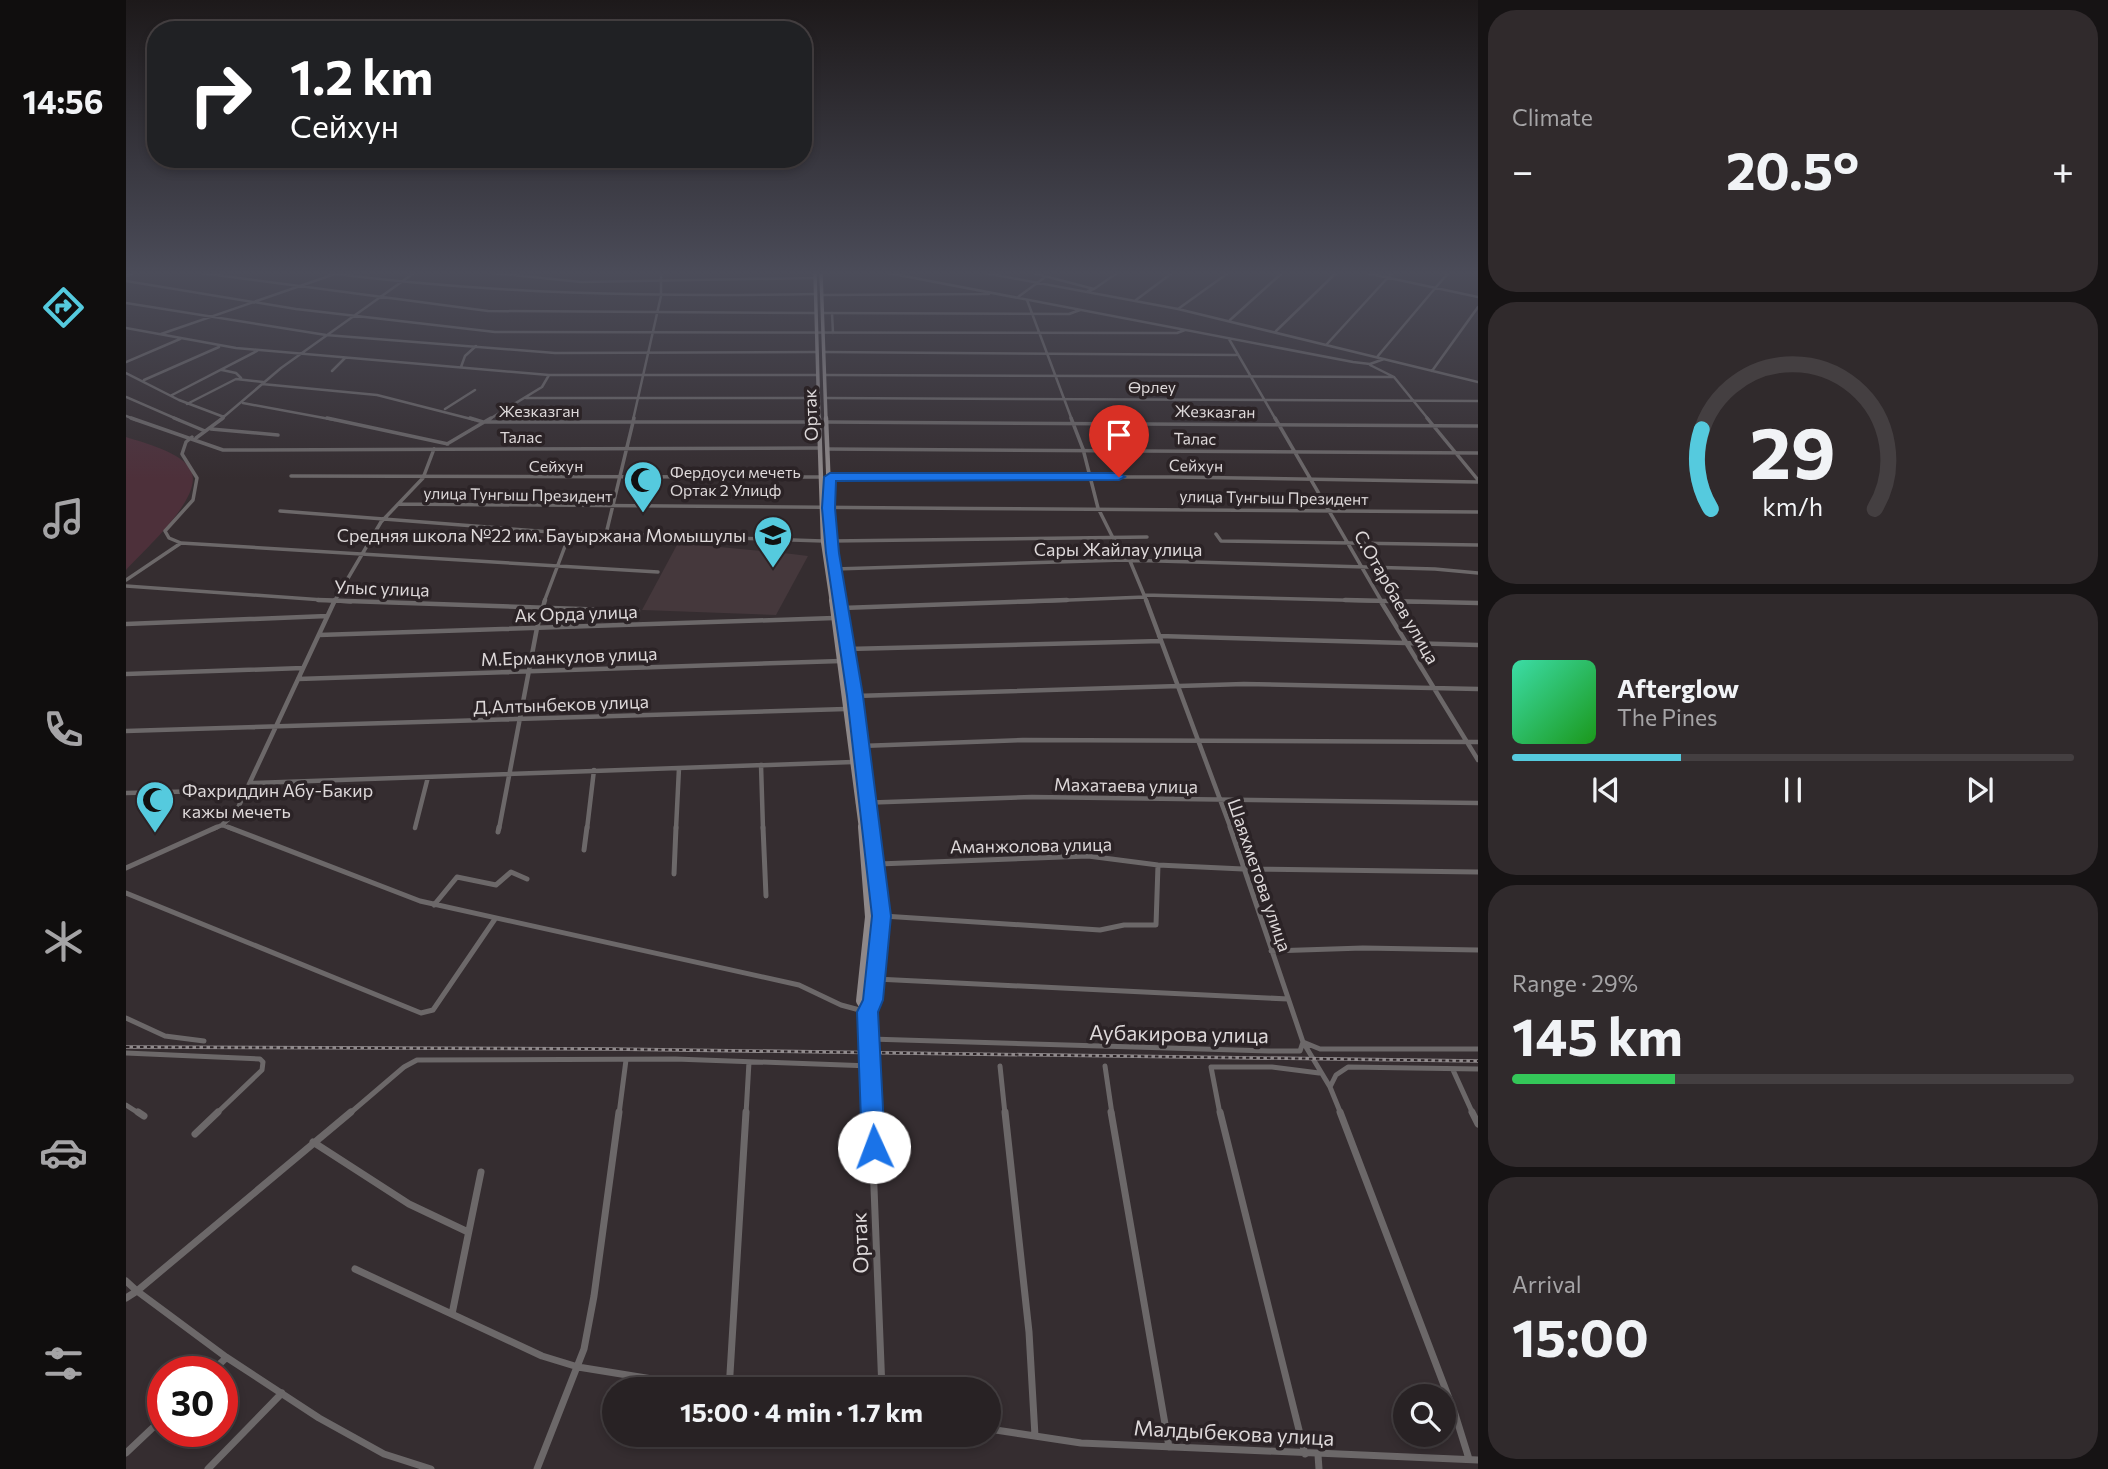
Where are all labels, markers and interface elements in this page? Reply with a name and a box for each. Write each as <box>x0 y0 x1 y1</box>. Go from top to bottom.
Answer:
text: 1.2 km <box>290 45 433 105</box>
icon: right <box>175 49 266 140</box>
text: 14:56 <box>23 81 103 121</box>
text: Climate <box>1512 103 1593 131</box>
text: Сейхун <box>290 105 399 145</box>
text: 20.5° <box>1726 137 1859 201</box>
text: − <box>1512 146 1534 193</box>
text: + <box>2052 146 2074 193</box>
icon: directions <box>39 283 88 332</box>
street label: Өрлеу <box>1128 377 1176 396</box>
street label: Ортак <box>798 388 822 442</box>
street label: Жезказган <box>498 401 580 420</box>
street label: Жезказган <box>1174 401 1256 421</box>
pin <box>1089 405 1149 477</box>
text: 29 <box>1750 405 1836 494</box>
icon: arrive <box>1100 416 1138 454</box>
street label: Талас <box>500 427 542 446</box>
street label: Талас <box>1174 428 1217 448</box>
street label: Сейхун <box>1169 455 1223 475</box>
street label: Сейхун <box>529 456 583 475</box>
mosque icon: Фердоуси мечеть Ортак 2 Улицф <box>622 459 664 514</box>
place label: Фердоуси мечеть Ортак 2 Улицф <box>670 462 801 499</box>
street label: улица Тунгыш Президент <box>423 483 613 505</box>
street label: улица Тунгыш Президент <box>1179 486 1369 508</box>
text: km/h <box>1763 490 1823 520</box>
icon: music <box>39 494 88 543</box>
school or university icon: Средняя школа №22 им. Бауыржана Момышулы <box>752 514 794 569</box>
place label: Средняя школа №22 им. Бауыржана Момышулы <box>337 524 746 546</box>
street label: С.Отарбаев улица <box>1350 526 1444 668</box>
street label: Сары Жайлау улица <box>1034 538 1202 560</box>
street label: Улыс улица <box>334 575 430 601</box>
street label: Ак Орда улица <box>514 600 638 626</box>
street label: М.Ерманкулов улица <box>480 642 658 670</box>
text: Afterglow <box>1617 672 1739 703</box>
street label: Д.Алтынбеков улица <box>473 690 649 718</box>
text: The Pines <box>1617 703 1718 731</box>
icon: phone <box>39 705 88 754</box>
icon: previous <box>1587 771 1625 809</box>
icon: pause <box>1774 771 1812 809</box>
icon: next <box>1961 771 1999 809</box>
street label: Махатаева улица <box>1054 773 1198 797</box>
mosque icon: Фахриддин Абу-Бакир кажы мечеть <box>134 779 176 834</box>
place label: Фахриддин Абу-Бакир кажы мечеть <box>182 779 373 822</box>
street label: Шаяхметова улица <box>1224 796 1296 954</box>
street label: Аманжолова улица <box>950 833 1112 857</box>
icon: climate <box>39 917 88 966</box>
text: Range · 29% <box>1512 969 1638 997</box>
text: 145 km <box>1512 1003 1683 1067</box>
street label: Аубакирова улица <box>1089 1019 1269 1047</box>
position arrow <box>837 1110 911 1184</box>
icon: car <box>39 1128 88 1177</box>
street label: Ортак <box>845 1212 873 1274</box>
text: Arrival <box>1512 1270 1582 1298</box>
text: 15:00 <box>1512 1304 1649 1368</box>
icon: filters <box>39 1339 88 1388</box>
speed limit sign: 30 <box>147 1356 238 1447</box>
map controls <box>1393 1384 1456 1447</box>
button: search <box>1393 1384 1456 1447</box>
text: 15:00 · 4 min · 1.7 km <box>680 1396 923 1427</box>
street label: Малдыбекова улица <box>1133 1414 1335 1450</box>

